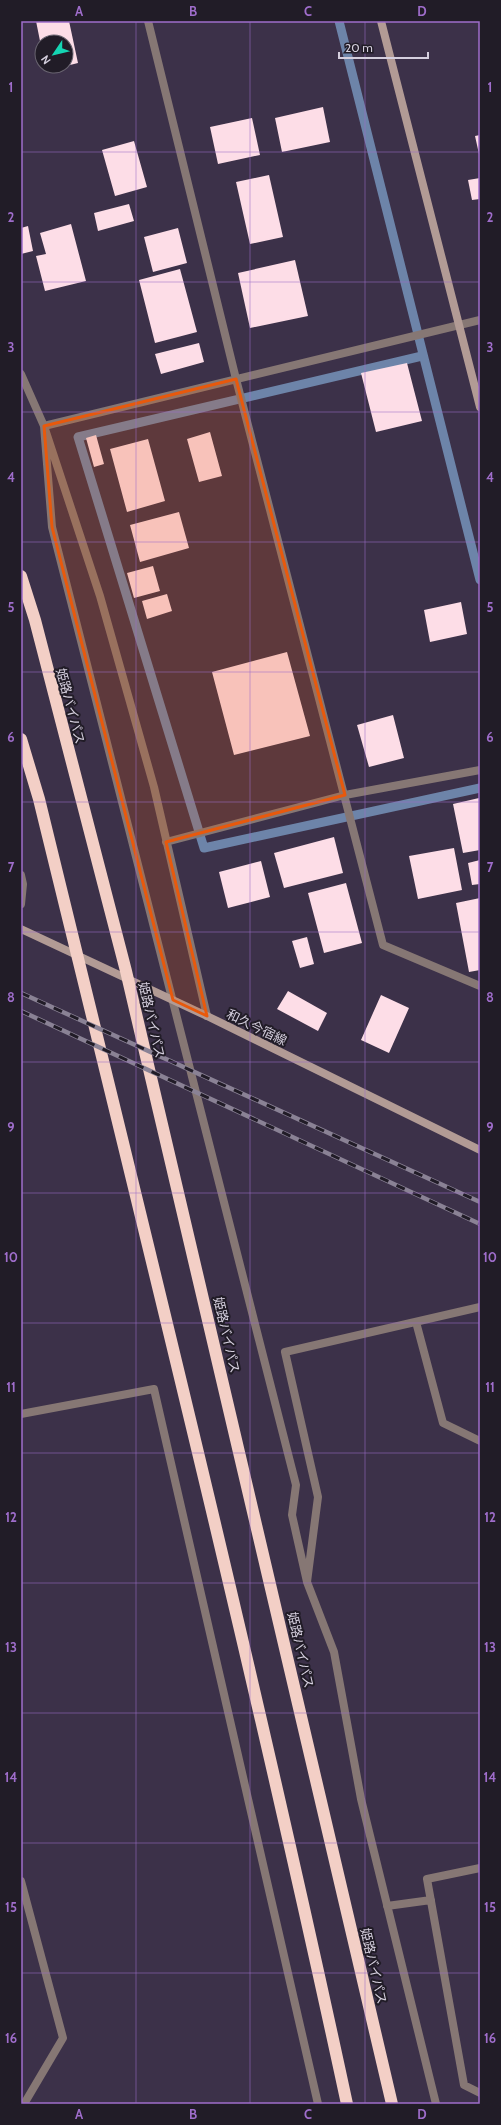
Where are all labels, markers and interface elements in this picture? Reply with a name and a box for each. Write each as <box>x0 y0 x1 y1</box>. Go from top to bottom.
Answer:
text: A <box>75 3 84 19</box>
text: B <box>189 3 197 19</box>
text: C <box>304 3 312 19</box>
text: D <box>417 3 427 19</box>
north arrow <box>34 34 74 74</box>
scale bar <box>339 34 428 60</box>
text: 20 m <box>345 40 373 55</box>
text: N <box>38 53 54 67</box>
text: 1 <box>9 79 13 95</box>
text: 1 <box>488 79 492 95</box>
text: 2 <box>8 209 15 225</box>
text: 2 <box>487 209 494 225</box>
text: 3 <box>7 339 15 355</box>
text: 3 <box>486 339 494 355</box>
text: 4 <box>7 469 15 485</box>
text: 4 <box>486 469 494 485</box>
text: 5 <box>8 599 15 615</box>
text: 5 <box>487 599 494 615</box>
street label: 姫路バイパス <box>53 666 89 746</box>
text: 6 <box>7 729 15 745</box>
text: 6 <box>486 729 494 745</box>
text: 7 <box>8 859 15 875</box>
text: 7 <box>487 859 494 875</box>
street label: 姫路バイパス <box>135 980 169 1060</box>
text: 8 <box>7 989 15 1005</box>
text: 8 <box>486 989 494 1005</box>
street label: 和久今宿線 <box>224 1006 290 1048</box>
text: 9 <box>7 1119 15 1135</box>
text: 9 <box>486 1119 494 1135</box>
text: 10 <box>4 1249 18 1265</box>
text: 10 <box>483 1249 497 1265</box>
street label: 姫路バイパス <box>210 1295 244 1375</box>
text: 11 <box>6 1379 16 1395</box>
text: 11 <box>485 1379 495 1395</box>
text: 12 <box>5 1509 17 1525</box>
text: 12 <box>484 1509 496 1525</box>
street label: 姫路バイパス <box>284 1610 318 1690</box>
text: 13 <box>5 1639 17 1655</box>
text: 13 <box>484 1639 496 1655</box>
text: 14 <box>5 1769 17 1785</box>
text: 14 <box>484 1769 496 1785</box>
text: 15 <box>5 1899 17 1915</box>
text: 15 <box>484 1899 496 1915</box>
street label: 姫路バイパス <box>357 1926 391 2006</box>
text: 16 <box>5 2030 17 2046</box>
text: 16 <box>484 2030 496 2046</box>
text: A <box>75 2106 84 2122</box>
text: B <box>189 2106 197 2122</box>
text: C <box>304 2106 312 2122</box>
text: D <box>417 2106 427 2122</box>

